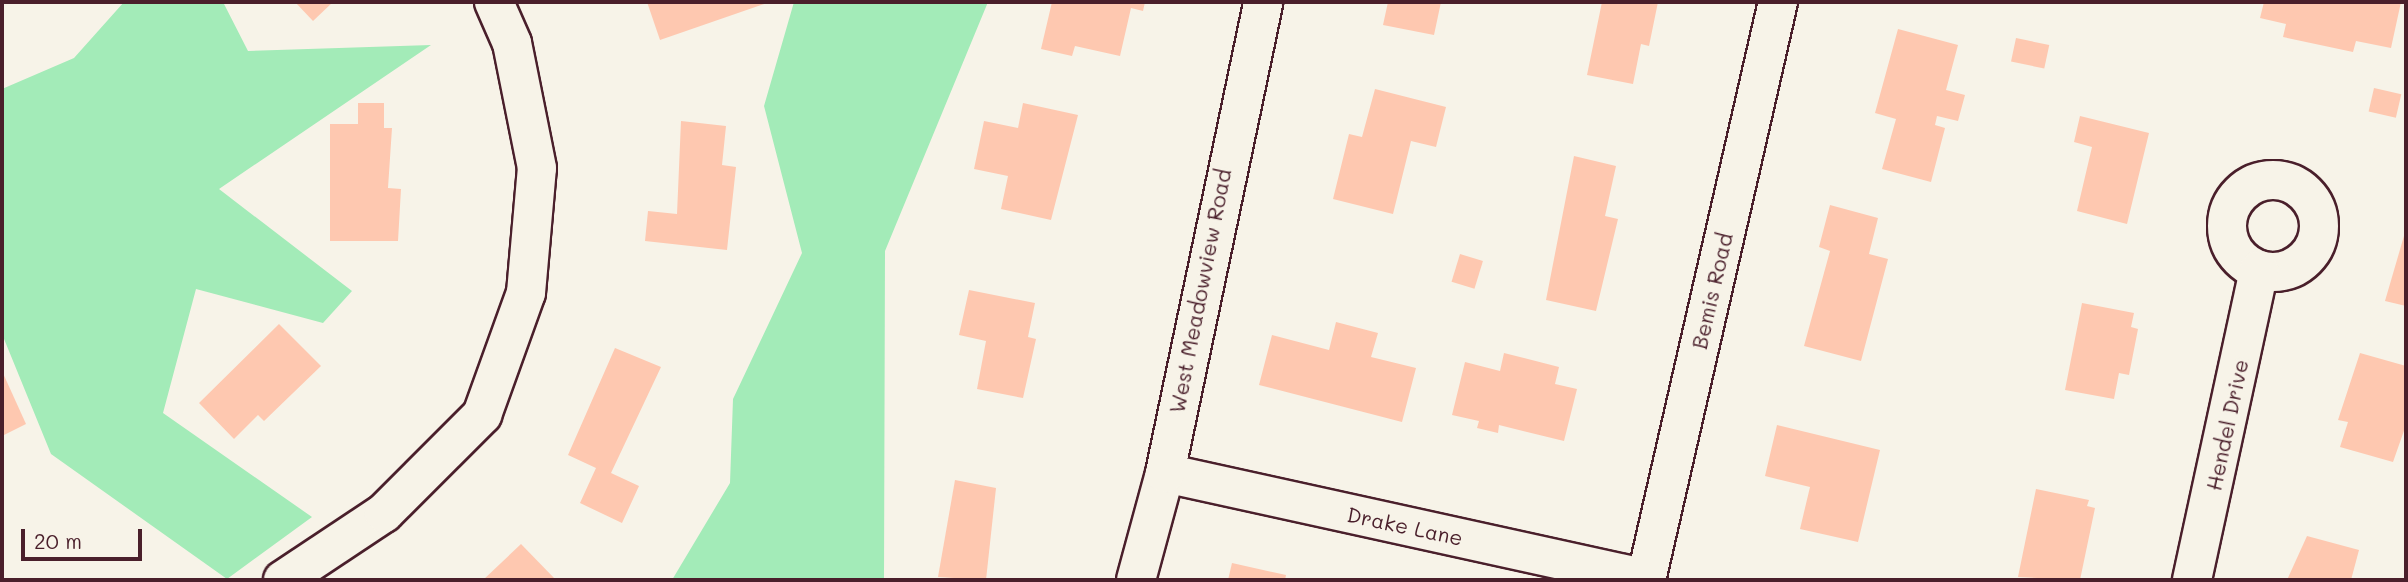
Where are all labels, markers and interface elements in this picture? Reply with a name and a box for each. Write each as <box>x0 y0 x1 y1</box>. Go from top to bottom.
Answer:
street label: West Meadowview Road <box>1164 167 1236 415</box>
street label: Bemis Road <box>1686 230 1738 352</box>
street label: Hendel Drive <box>2201 357 2253 493</box>
street label: Drake Lane <box>1345 501 1465 551</box>
scale bar <box>24 516 145 560</box>
text: 20 m <box>34 527 82 554</box>

